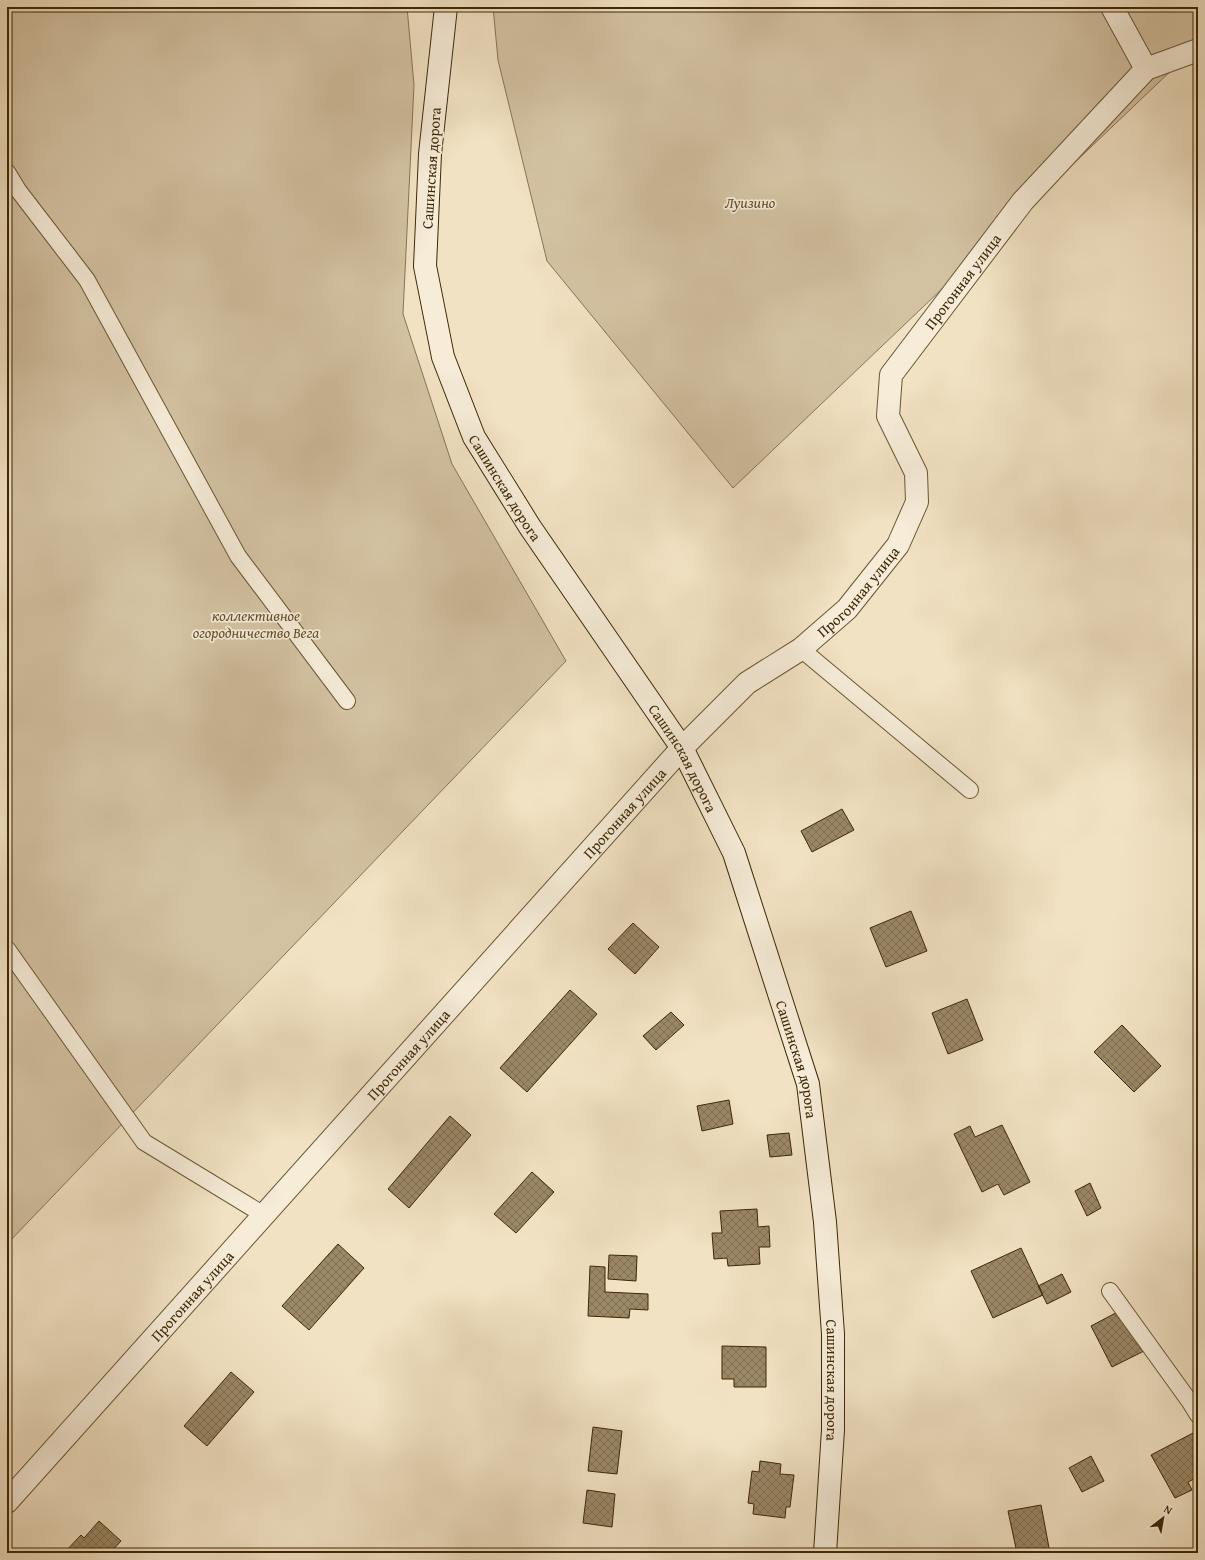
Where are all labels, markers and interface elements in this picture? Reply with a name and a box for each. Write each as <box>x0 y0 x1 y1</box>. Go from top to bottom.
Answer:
street label: Сашинская дорога <box>416 106 446 230</box>
park label: Луизино <box>725 192 776 213</box>
street label: Прогонная улица <box>919 228 1006 333</box>
street label: Сашинская дорога <box>464 430 547 546</box>
street label: Прогонная улица <box>812 541 904 641</box>
park label: коллективное огородничество Вега <box>193 605 319 643</box>
street label: Сашинская дорога <box>644 699 723 816</box>
street label: Прогонная улица <box>578 762 671 863</box>
street label: Сашинская дорога <box>771 997 823 1120</box>
street label: Прогонная улица <box>362 1004 455 1104</box>
street label: Прогонная улица <box>145 1245 239 1346</box>
street label: Сашинская дорога <box>821 1318 844 1443</box>
north arrow <box>1143 1498 1183 1538</box>
text: N <box>1161 1501 1176 1519</box>

